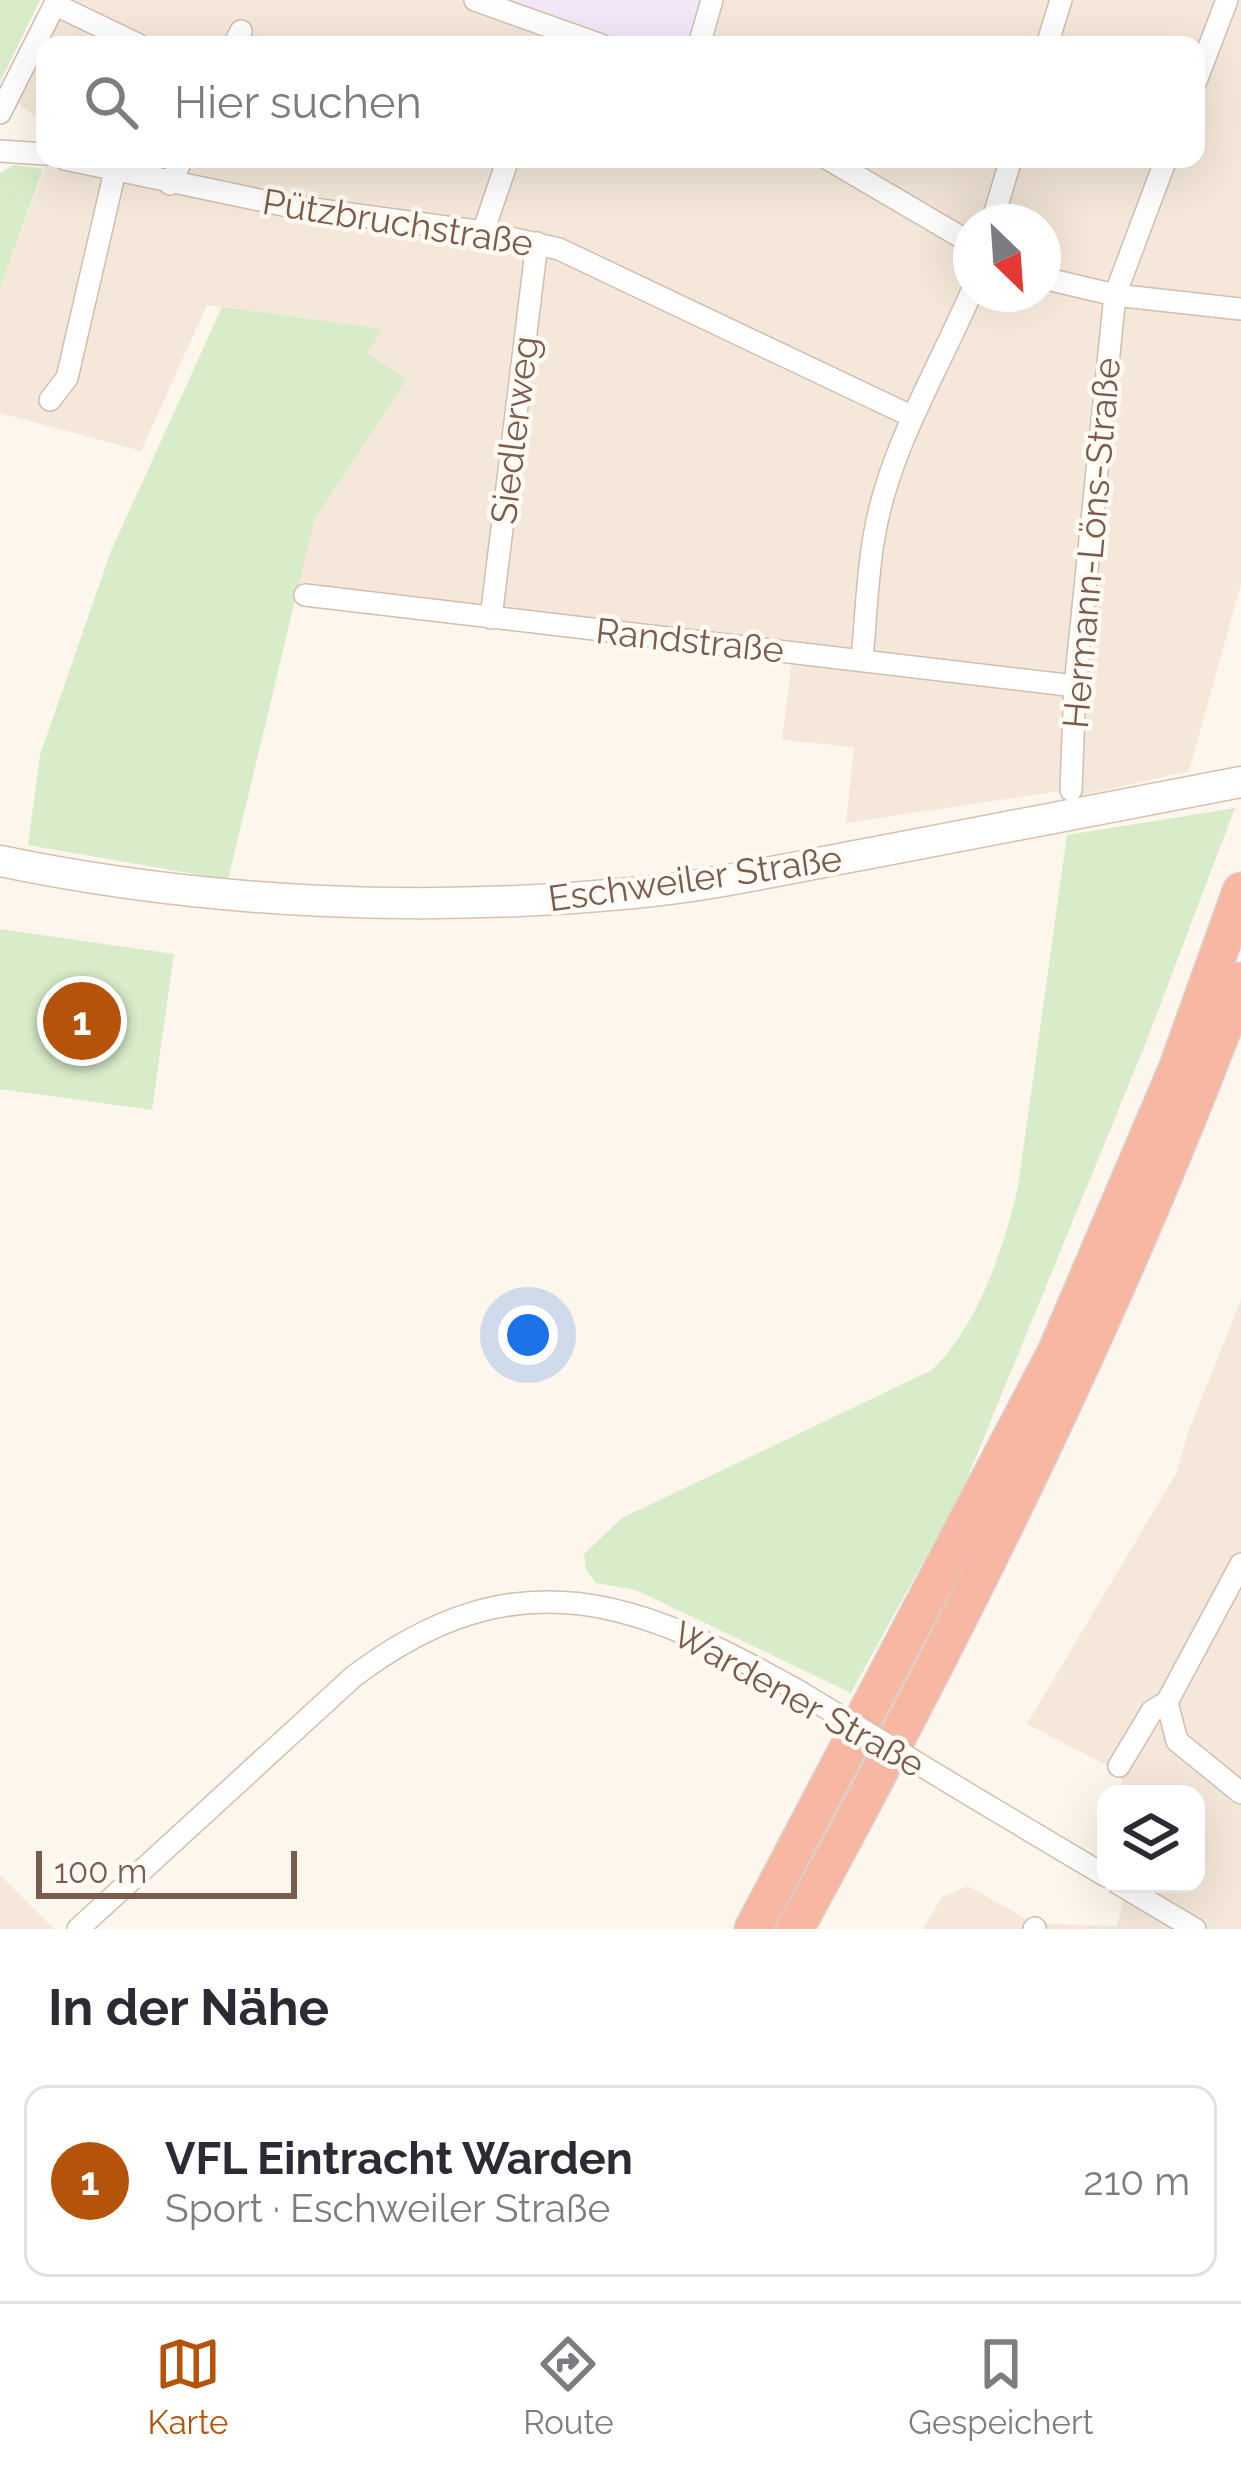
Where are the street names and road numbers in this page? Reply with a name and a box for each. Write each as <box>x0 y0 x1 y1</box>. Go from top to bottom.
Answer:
street label: Pützbruchstraße <box>260 180 536 264</box>
street label: Siedlerweg <box>482 334 546 526</box>
street label: Hermann-Löns-Straße <box>1054 356 1128 730</box>
street label: Randstraße <box>594 609 786 671</box>
street label: Eschweiler Straße <box>546 837 844 919</box>
street label: Wardener Straße <box>666 1613 932 1785</box>

